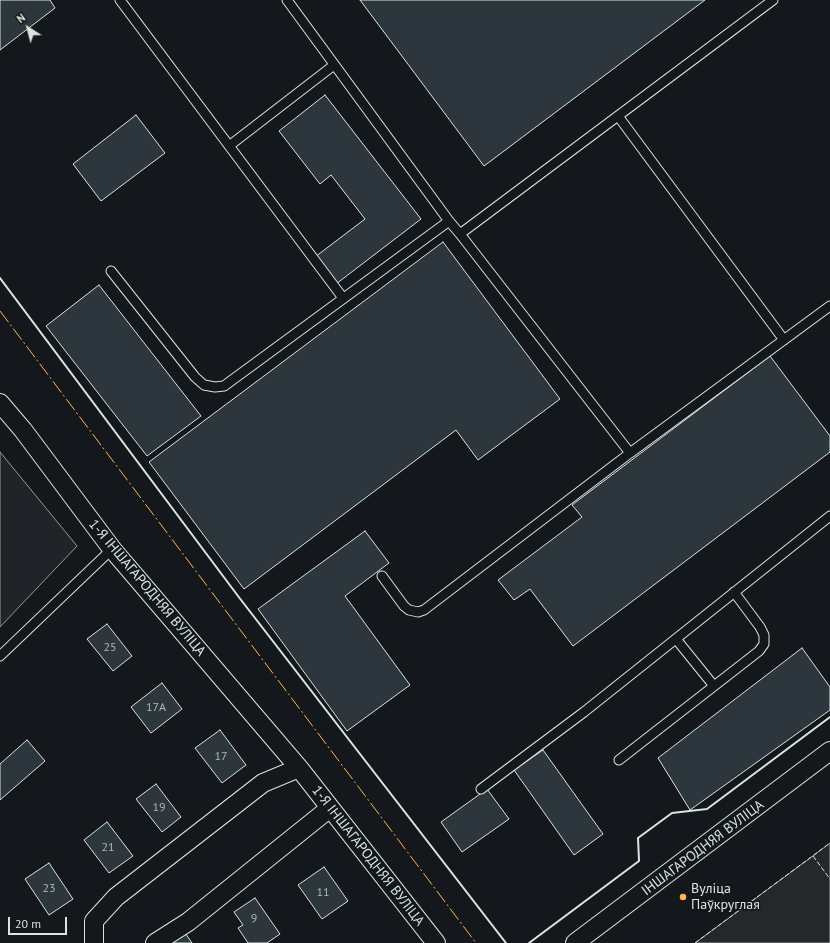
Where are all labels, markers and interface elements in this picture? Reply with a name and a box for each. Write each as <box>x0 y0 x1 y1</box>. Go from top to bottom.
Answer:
north arrow <box>8 8 48 48</box>
text: N <box>14 11 28 26</box>
street label: 1-Я ІНШАГАРОДНЯЯ ВУЛІЦА <box>85 516 209 660</box>
house number: 25 <box>103 641 117 655</box>
house number: 17А <box>146 701 166 715</box>
house number: 17 <box>214 750 228 764</box>
street label: 1-Я ІНШАГАРОДНЯЯ ВУЛІЦА <box>308 783 428 929</box>
street label: ІНШАГАРОДНЯЯ ВУЛІЦА <box>639 797 767 899</box>
house number: 19 <box>152 801 166 815</box>
house number: 21 <box>101 841 115 855</box>
place label: Вуліца Паўкруглая <box>691 881 760 914</box>
house number: 23 <box>42 882 56 896</box>
house number: 11 <box>316 886 330 900</box>
marker: Вуліца Паўкруглая <box>678 892 688 902</box>
scale bar <box>10 909 69 935</box>
house number: 9 <box>251 912 257 926</box>
text: 20 m <box>15 916 41 931</box>

